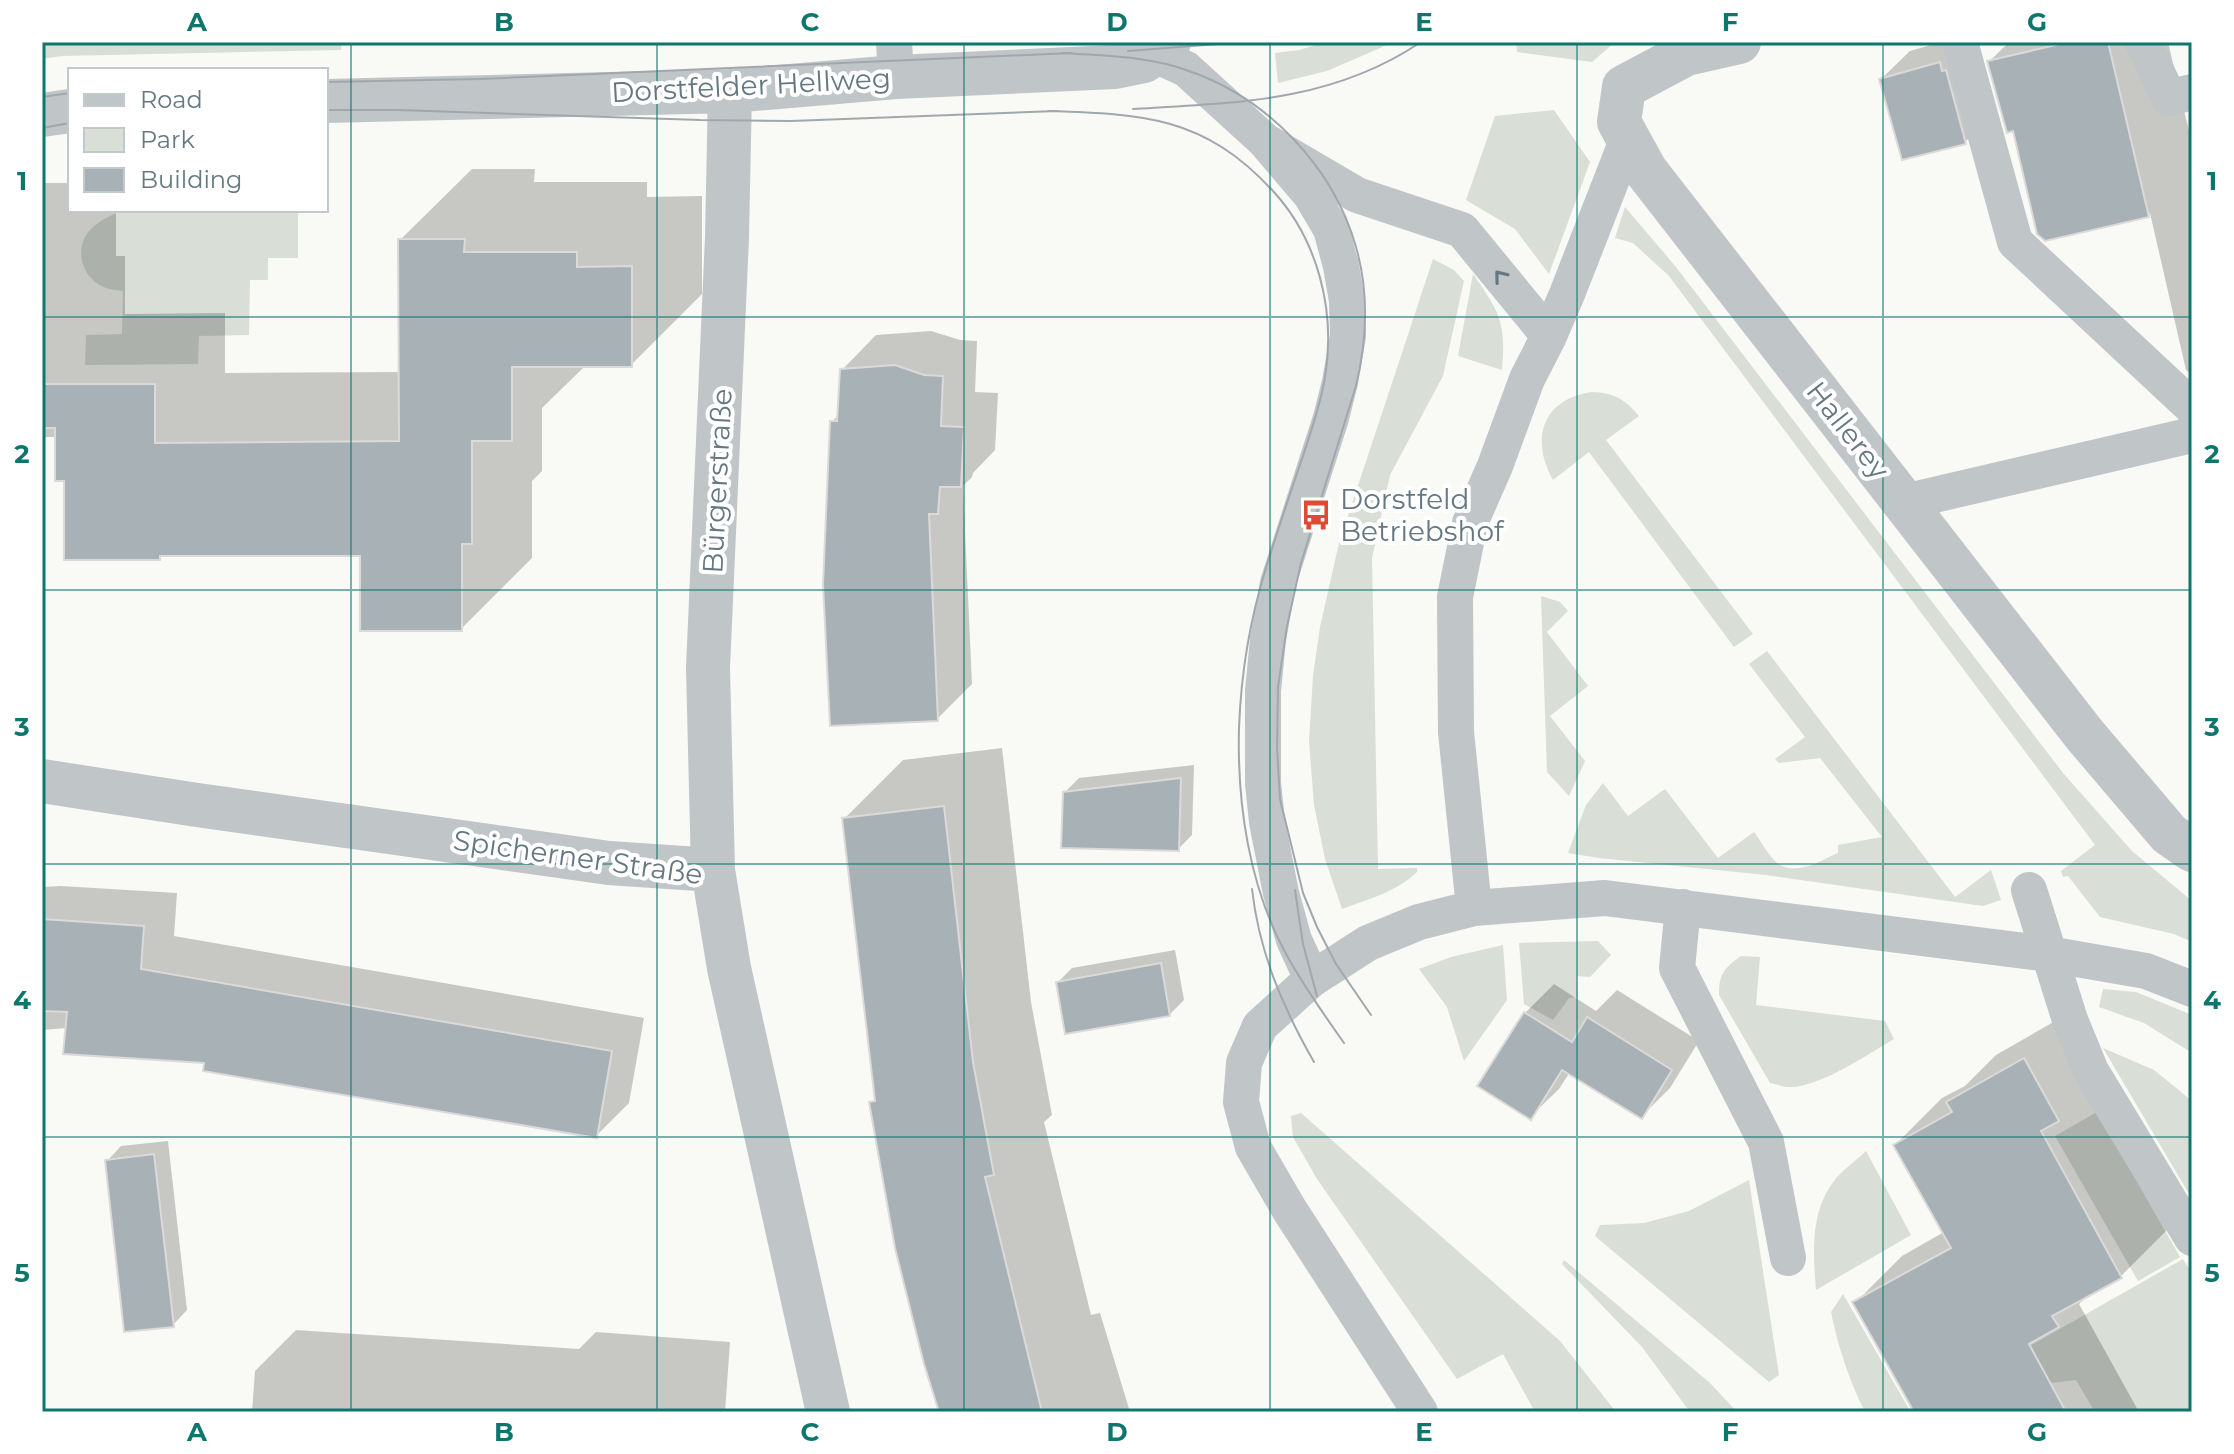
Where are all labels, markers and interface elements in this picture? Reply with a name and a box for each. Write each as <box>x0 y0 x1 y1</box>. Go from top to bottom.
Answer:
text: A <box>186 6 208 38</box>
text: B <box>494 6 514 38</box>
text: C <box>801 6 820 38</box>
text: D <box>1106 6 1128 38</box>
text: E <box>1415 6 1433 38</box>
text: F <box>1722 6 1738 38</box>
text: G <box>2027 6 2047 38</box>
street label: Dorstfelder Hellweg <box>610 61 892 109</box>
legend <box>68 68 328 212</box>
text: Road <box>140 85 203 114</box>
text: Park <box>140 125 195 154</box>
text: 1 <box>17 165 27 197</box>
text: Building <box>140 165 243 194</box>
text: 1 <box>2207 165 2217 197</box>
one-way arrow <box>1495 271 1510 285</box>
street label: Hallerey <box>1799 375 1897 486</box>
street label: Bürgerstraße <box>695 388 739 574</box>
text: 2 <box>14 438 30 470</box>
text: 2 <box>2204 438 2220 470</box>
place label: Dorstfeld Betriebshof <box>1340 482 1505 548</box>
bus stop icon: Dorstfeld Betriebshof <box>1299 498 1333 532</box>
text: 3 <box>13 711 30 743</box>
text: 3 <box>2203 711 2220 743</box>
street label: Spicherner Straße <box>451 823 705 891</box>
text: 4 <box>13 984 31 1016</box>
text: 4 <box>2203 984 2221 1016</box>
text: 5 <box>14 1257 30 1289</box>
text: 5 <box>2204 1257 2220 1289</box>
text: A <box>186 1416 208 1448</box>
text: B <box>494 1416 514 1448</box>
text: C <box>801 1416 820 1448</box>
text: D <box>1106 1416 1128 1448</box>
text: E <box>1415 1416 1433 1448</box>
text: F <box>1722 1416 1738 1448</box>
text: G <box>2027 1416 2047 1448</box>

